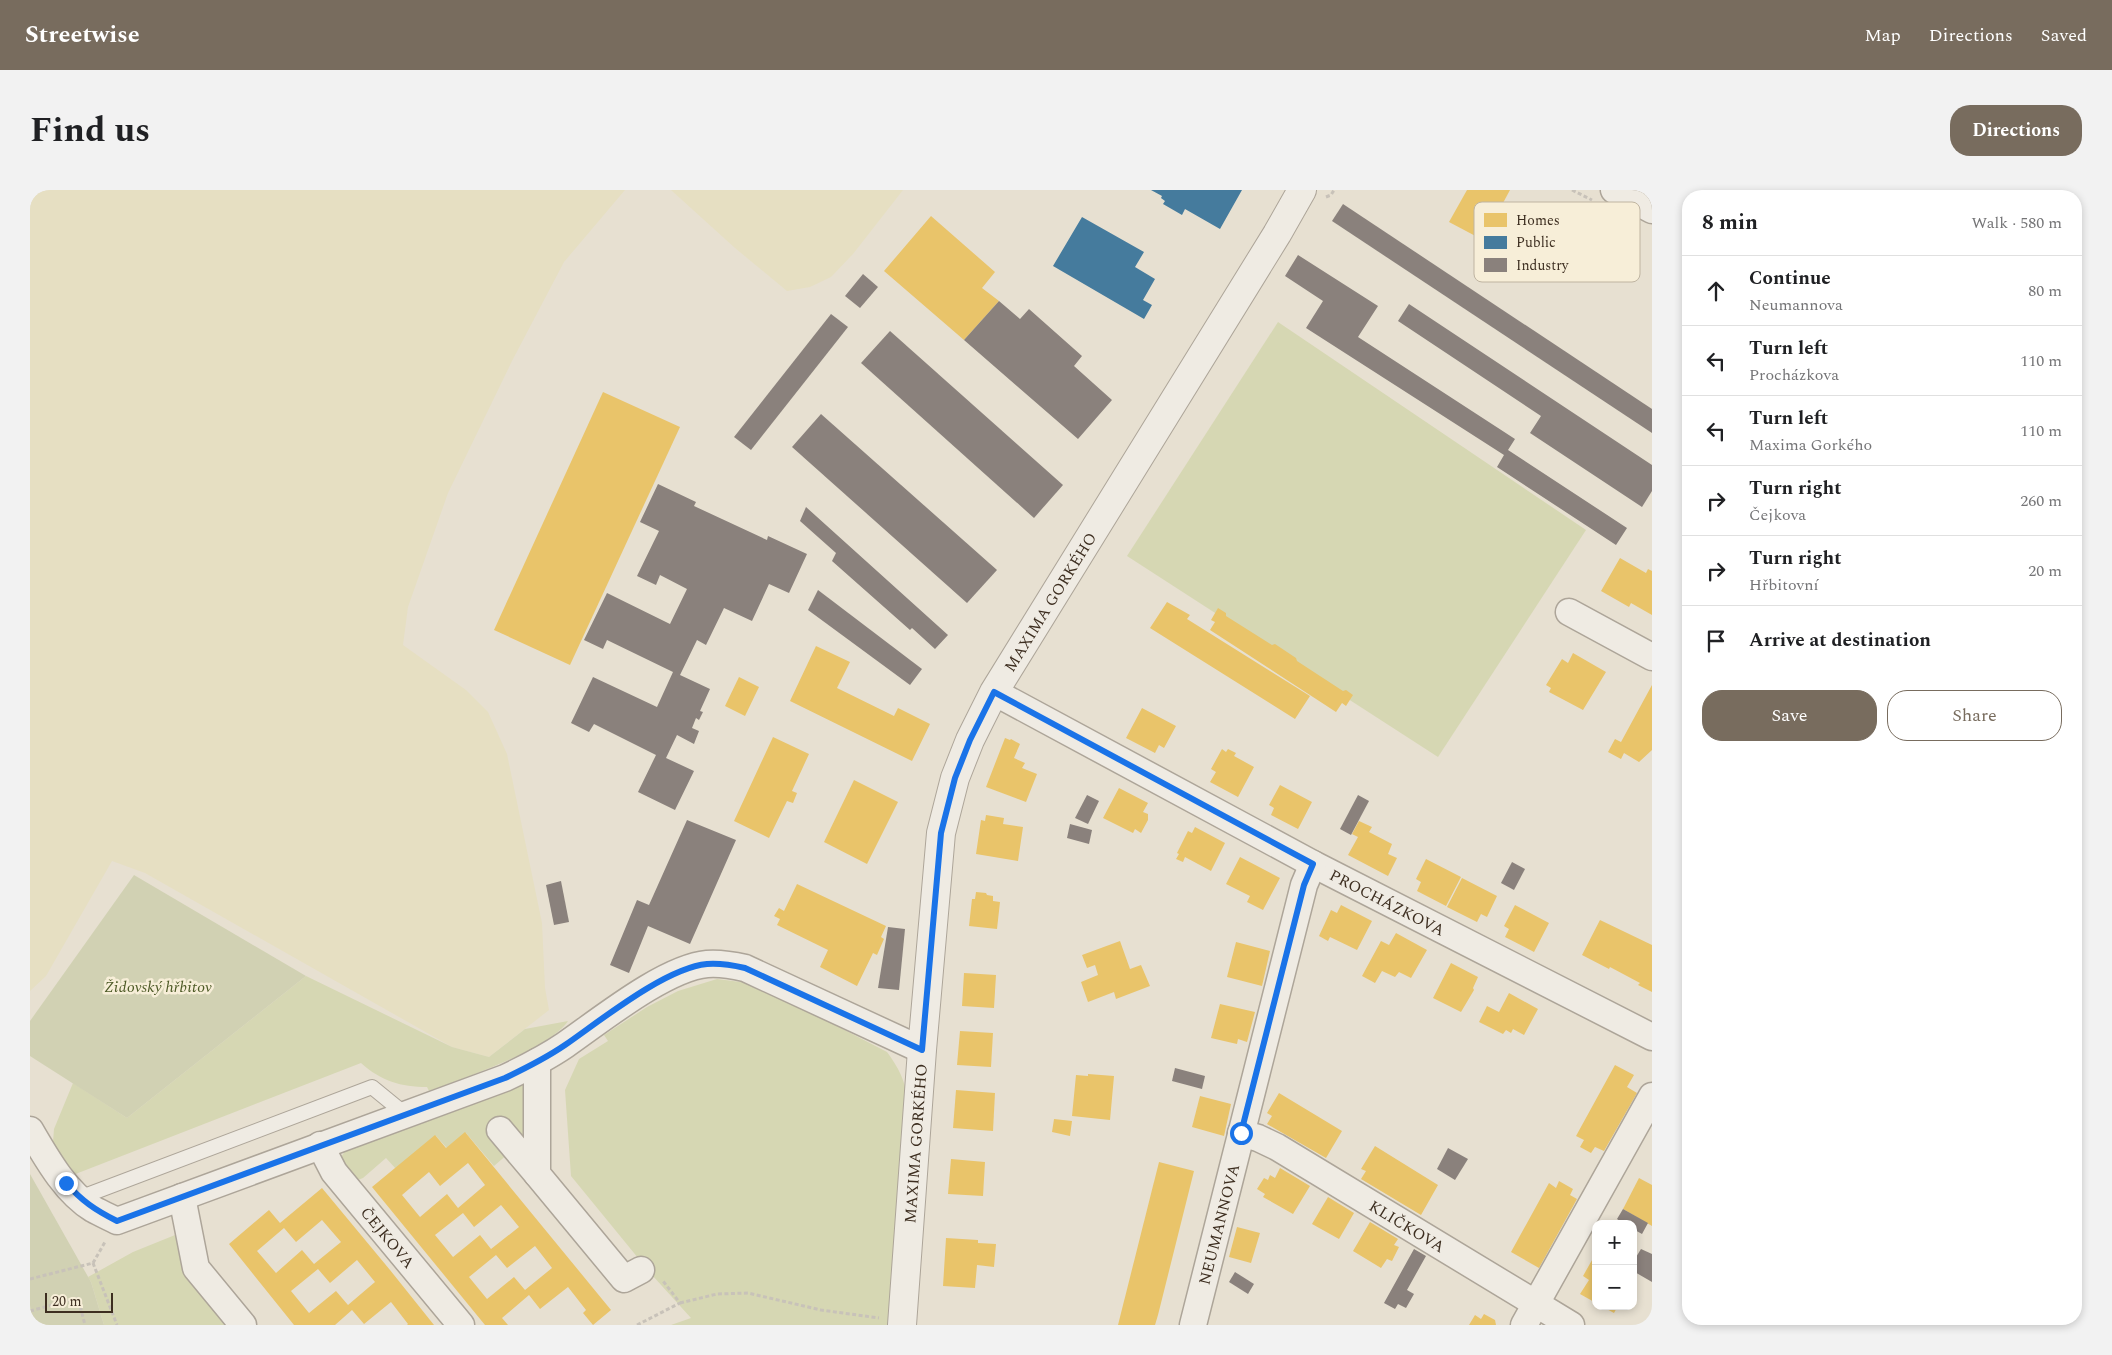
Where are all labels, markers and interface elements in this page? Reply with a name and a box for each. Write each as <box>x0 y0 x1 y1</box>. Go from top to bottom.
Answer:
text: Streetwise <box>25 17 140 53</box>
text: Map <box>1865 22 1901 49</box>
text: Directions <box>1929 22 2013 49</box>
text: Saved <box>2041 22 2087 49</box>
text: Find us <box>30 104 150 157</box>
button: Directions <box>1950 105 2082 156</box>
legend <box>1474 202 1640 282</box>
text: 8 min <box>1702 207 1758 239</box>
text: Homes <box>1516 210 1560 231</box>
text: Walk · 580 m <box>1971 211 2062 235</box>
text: Public <box>1516 232 1556 253</box>
text: Industry <box>1516 255 1570 276</box>
text: Continue <box>1749 264 1831 293</box>
icon: ahead <box>1702 277 1730 305</box>
text: 80 m <box>2028 279 2062 303</box>
text: Neumannova <box>1749 293 1843 317</box>
text: Turn left <box>1749 334 1828 363</box>
icon: left <box>1702 347 1730 375</box>
text: 110 m <box>2020 349 2062 373</box>
text: Procházkova <box>1749 363 1839 387</box>
text: Turn left <box>1749 404 1828 433</box>
icon: left <box>1702 417 1730 445</box>
text: 110 m <box>2020 419 2062 443</box>
text: Maxima Gorkého <box>1749 433 1872 457</box>
text: Turn right <box>1749 474 1842 503</box>
icon: right <box>1702 487 1730 515</box>
text: 260 m <box>2020 489 2062 513</box>
text: Čejkova <box>1749 503 1806 527</box>
street label: MAXIMA GORKÉHO <box>998 528 1103 677</box>
text: Turn right <box>1749 544 1842 573</box>
icon: right <box>1702 557 1730 585</box>
text: 20 m <box>2028 559 2062 583</box>
text: Hřbitovní <box>1749 573 1819 597</box>
text: Arrive at destination <box>1749 626 1931 655</box>
icon: arrive <box>1702 627 1730 655</box>
button: Save <box>1702 690 1877 741</box>
button: Share <box>1887 690 2062 741</box>
street label: PROCHÁZKOVA <box>1325 863 1449 942</box>
park label: Židovský hřbitov <box>104 975 213 999</box>
street label: MAXIMA GORKÉHO <box>898 1063 934 1224</box>
route start <box>1230 1122 1253 1145</box>
street label: NEUMANNOVA <box>1193 1161 1246 1287</box>
route end <box>55 1172 78 1195</box>
street label: KLIČKOVA <box>1364 1194 1449 1259</box>
street label: ČEJKOVA <box>354 1202 420 1274</box>
map controls <box>1592 1220 1637 1310</box>
button: + <box>1592 1220 1637 1265</box>
button: − <box>1592 1265 1637 1310</box>
scale bar <box>45 1290 112 1313</box>
text: 20 m <box>52 1291 82 1312</box>

